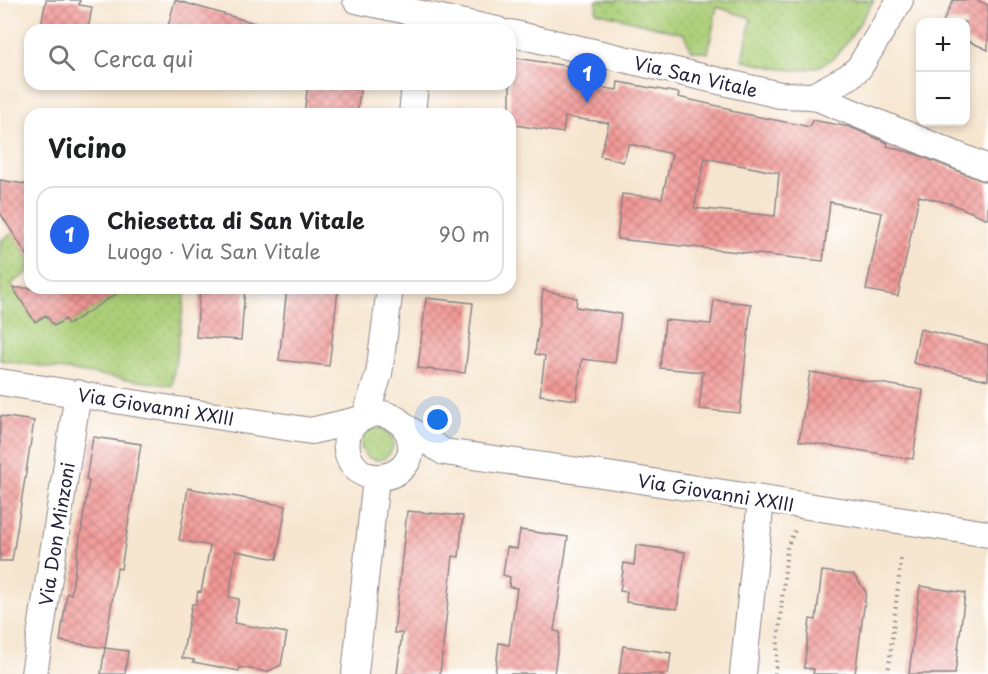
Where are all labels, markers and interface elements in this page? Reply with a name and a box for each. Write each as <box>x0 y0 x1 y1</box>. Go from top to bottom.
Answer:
map controls <box>916 18 970 126</box>
button: + <box>916 18 970 72</box>
search box <box>24 24 516 90</box>
icon: search <box>45 41 78 74</box>
text: Cerca qui <box>93 41 193 74</box>
street label: Via San Vitale <box>631 49 761 103</box>
pin: 1 <box>568 54 606 103</box>
button: − <box>916 72 970 126</box>
text: Vicino <box>48 128 126 167</box>
text: Chiesetta di San Vitale <box>107 203 365 236</box>
text: 1 <box>65 219 74 249</box>
text: 90 m <box>439 219 490 249</box>
text: Luogo · Via San Vitale <box>107 236 321 266</box>
street label: Via Giovanni XXIII <box>76 380 236 432</box>
your location <box>423 405 452 434</box>
street label: Via Don Minzoni <box>31 460 81 608</box>
street label: Via Giovanni XXIII <box>636 466 796 518</box>

